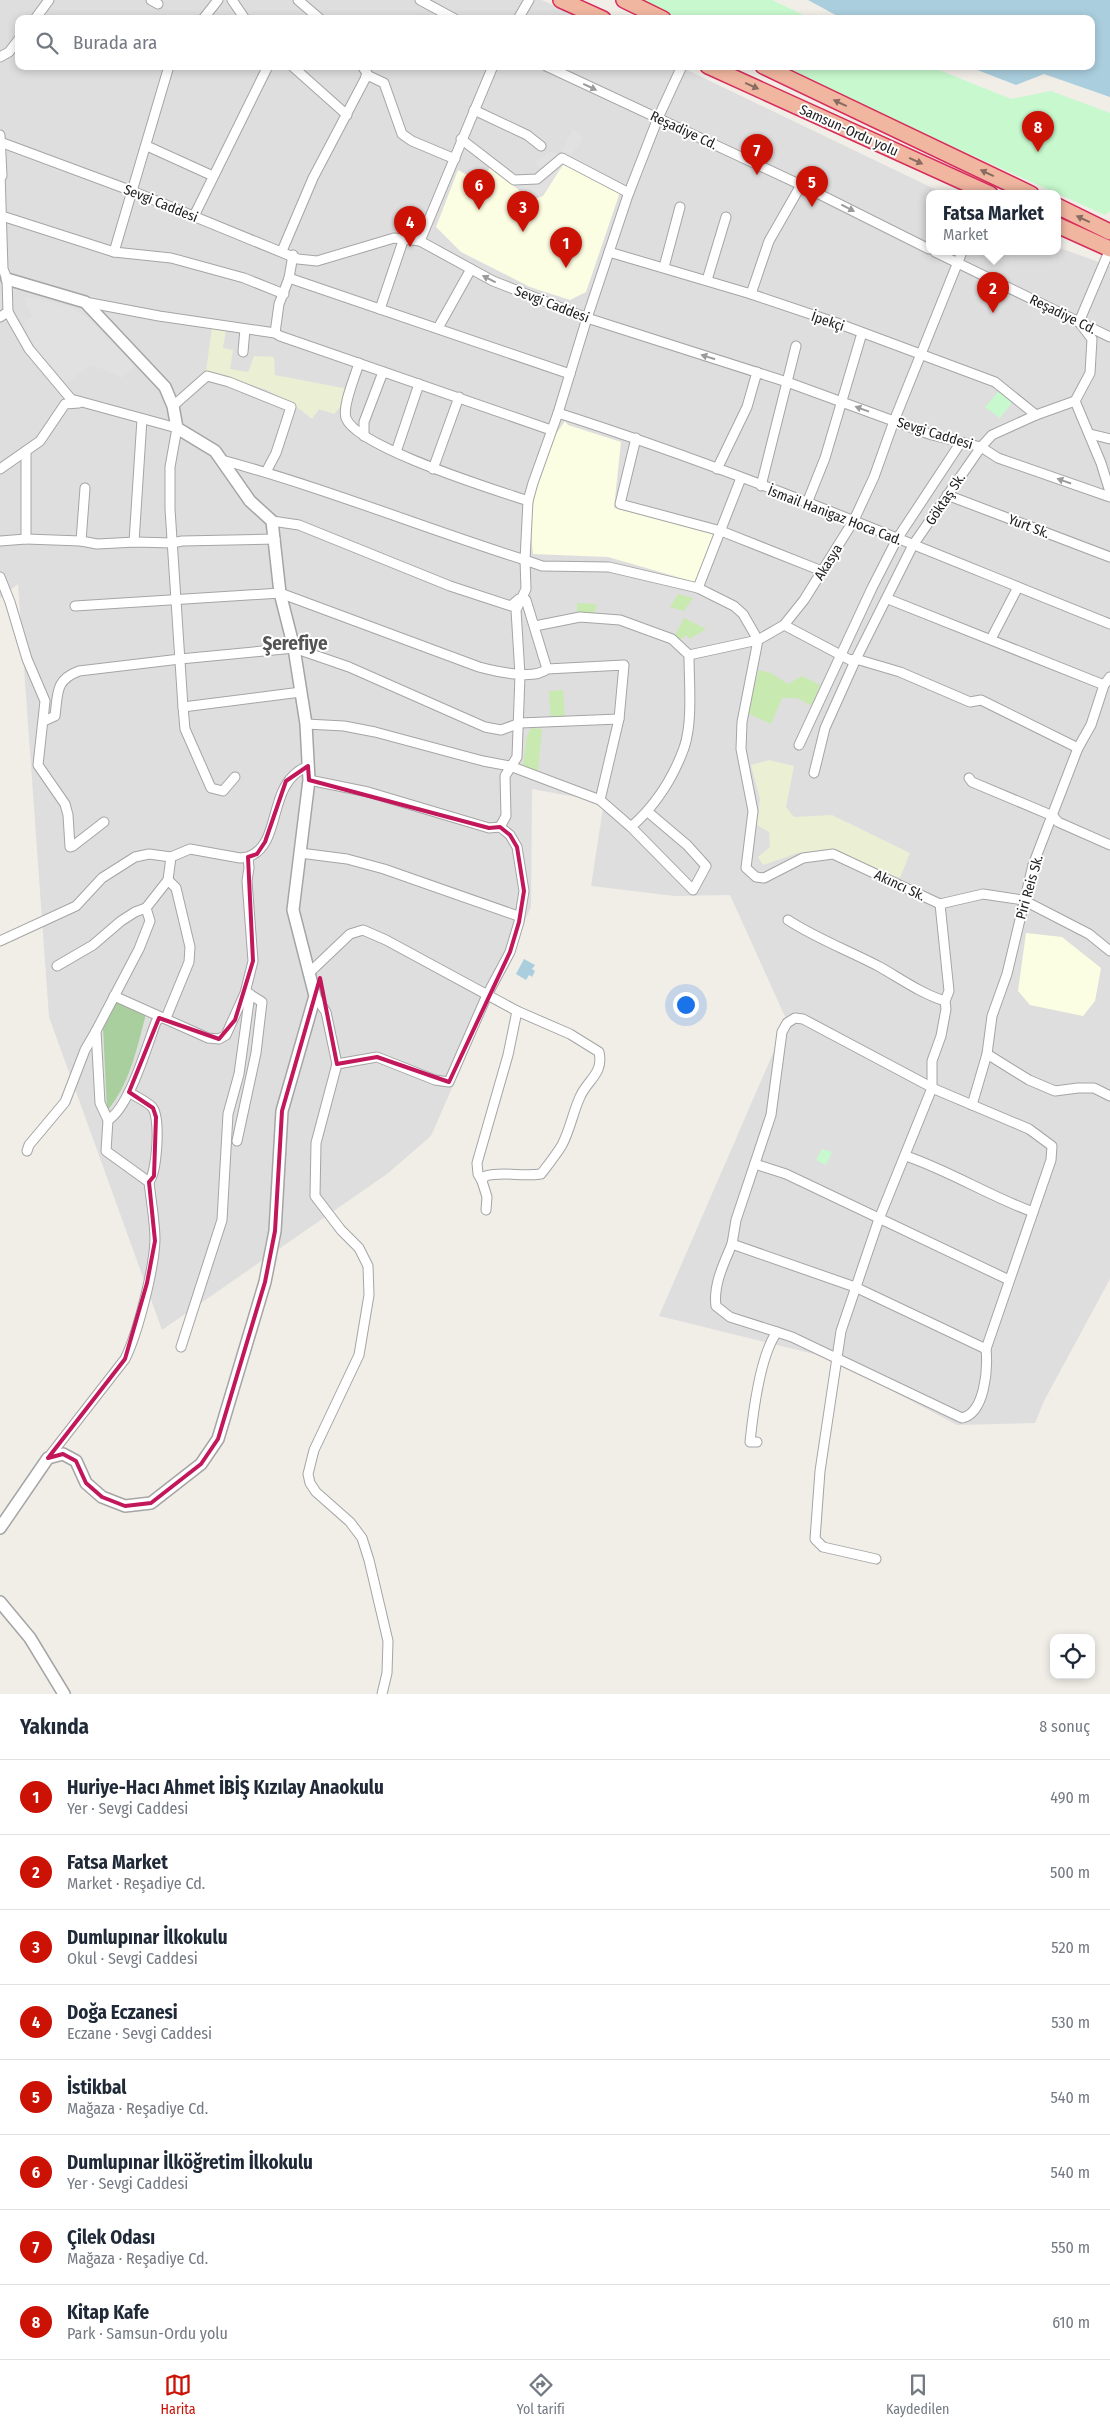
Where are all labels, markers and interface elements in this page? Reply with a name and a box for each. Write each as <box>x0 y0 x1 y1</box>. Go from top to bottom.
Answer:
search box <box>15 15 1095 70</box>
icon: search <box>33 29 61 57</box>
text: Burada ara <box>73 31 157 54</box>
one-way arrow <box>583 83 597 91</box>
one-way arrow <box>745 83 759 91</box>
one-way arrow <box>833 99 848 108</box>
street label: Samsun-Ordu yolu <box>797 101 901 160</box>
street label: Reşadiye Cd. <box>648 108 720 153</box>
pin: 8 <box>1022 111 1054 152</box>
pin: 7 <box>741 134 773 175</box>
one-way arrow <box>909 157 923 165</box>
pin: 5 <box>796 166 828 207</box>
pin: 6 <box>463 169 495 210</box>
one-way arrow <box>980 169 994 177</box>
street label: Sevgi Caddesi <box>121 181 200 226</box>
popup <box>926 190 1061 255</box>
pin: 3 <box>507 191 539 232</box>
text: Fatsa Market <box>943 202 1044 225</box>
one-way arrow <box>841 204 855 212</box>
pin: 4 <box>394 206 426 247</box>
one-way arrow <box>1076 215 1090 223</box>
text: Market <box>943 225 988 244</box>
pin: 1 <box>550 227 582 268</box>
pin: 2 <box>977 272 1009 313</box>
one-way arrow <box>482 275 497 283</box>
street label: Sevgi Caddesi <box>512 282 592 326</box>
street label: Reşadiye Cd. <box>1027 291 1099 338</box>
street label: İpekçi <box>809 308 847 335</box>
one-way arrow <box>701 353 716 360</box>
one-way arrow <box>854 405 869 413</box>
street label: Sevgi Caddesi <box>895 414 975 453</box>
street label: Göktaş Sk. <box>922 470 969 528</box>
one-way arrow <box>1056 477 1071 485</box>
street label: İsmail Hanigaz Hoca Cad. <box>765 482 904 549</box>
street label: Yurt Sk. <box>1006 511 1052 542</box>
street label: Akasya <box>811 541 846 583</box>
district label: Şerefiye <box>262 632 328 656</box>
street label: Piri Reis Sk. <box>1012 853 1047 921</box>
street label: Akıncı Sk. <box>872 866 928 905</box>
your location <box>673 992 699 1018</box>
map controls <box>1050 1634 1095 1679</box>
button: locate <box>1050 1634 1095 1679</box>
text: Yakında <box>20 1714 89 1740</box>
text: 8 sonuç <box>1039 1717 1090 1736</box>
text: Huriye-Hacı Ahmet İBİŞ Kızılay Anaokulu <box>67 1776 384 1799</box>
text: 1 <box>33 1788 39 1807</box>
text: 490 m <box>1050 1788 1090 1807</box>
text: Yer · Sevgi Caddesi <box>67 1799 188 1818</box>
text: Fatsa Market <box>67 1851 168 1874</box>
text: 2 <box>32 1863 40 1882</box>
text: 500 m <box>1050 1863 1090 1882</box>
text: Market · Reşadiye Cd. <box>67 1874 205 1893</box>
text: Dumlupınar İlkokulu <box>67 1926 228 1949</box>
text: 3 <box>32 1938 40 1957</box>
text: 520 m <box>1051 1938 1090 1957</box>
text: Okul · Sevgi Caddesi <box>67 1949 198 1968</box>
text: Doğa Eczanesi <box>67 2001 178 2024</box>
text: 4 <box>32 2013 40 2032</box>
text: 530 m <box>1051 2013 1090 2032</box>
text: Eczane · Sevgi Caddesi <box>67 2024 212 2043</box>
text: İstikbal <box>67 2076 126 2099</box>
text: 5 <box>32 2088 40 2107</box>
text: 540 m <box>1051 2088 1090 2107</box>
text: Mağaza · Reşadiye Cd. <box>67 2099 208 2118</box>
text: Dumlupınar İlköğretim İlkokulu <box>67 2151 313 2174</box>
text: 6 <box>32 2163 40 2182</box>
text: 540 m <box>1051 2163 1090 2182</box>
text: Yer · Sevgi Caddesi <box>67 2174 188 2193</box>
text: Çilek Odası <box>67 2226 155 2249</box>
text: 7 <box>33 2238 39 2257</box>
text: 550 m <box>1051 2238 1090 2257</box>
text: Mağaza · Reşadiye Cd. <box>67 2249 208 2268</box>
text: Kitap Kafe <box>67 2301 149 2324</box>
text: 8 <box>32 2313 40 2332</box>
text: 610 m <box>1052 2313 1090 2332</box>
text: Park · Samsun-Ordu yolu <box>67 2324 228 2343</box>
tab: Harita <box>161 2371 196 2418</box>
tab: Yol tarifi <box>517 2371 565 2418</box>
tab: Kaydedilen <box>886 2371 949 2418</box>

